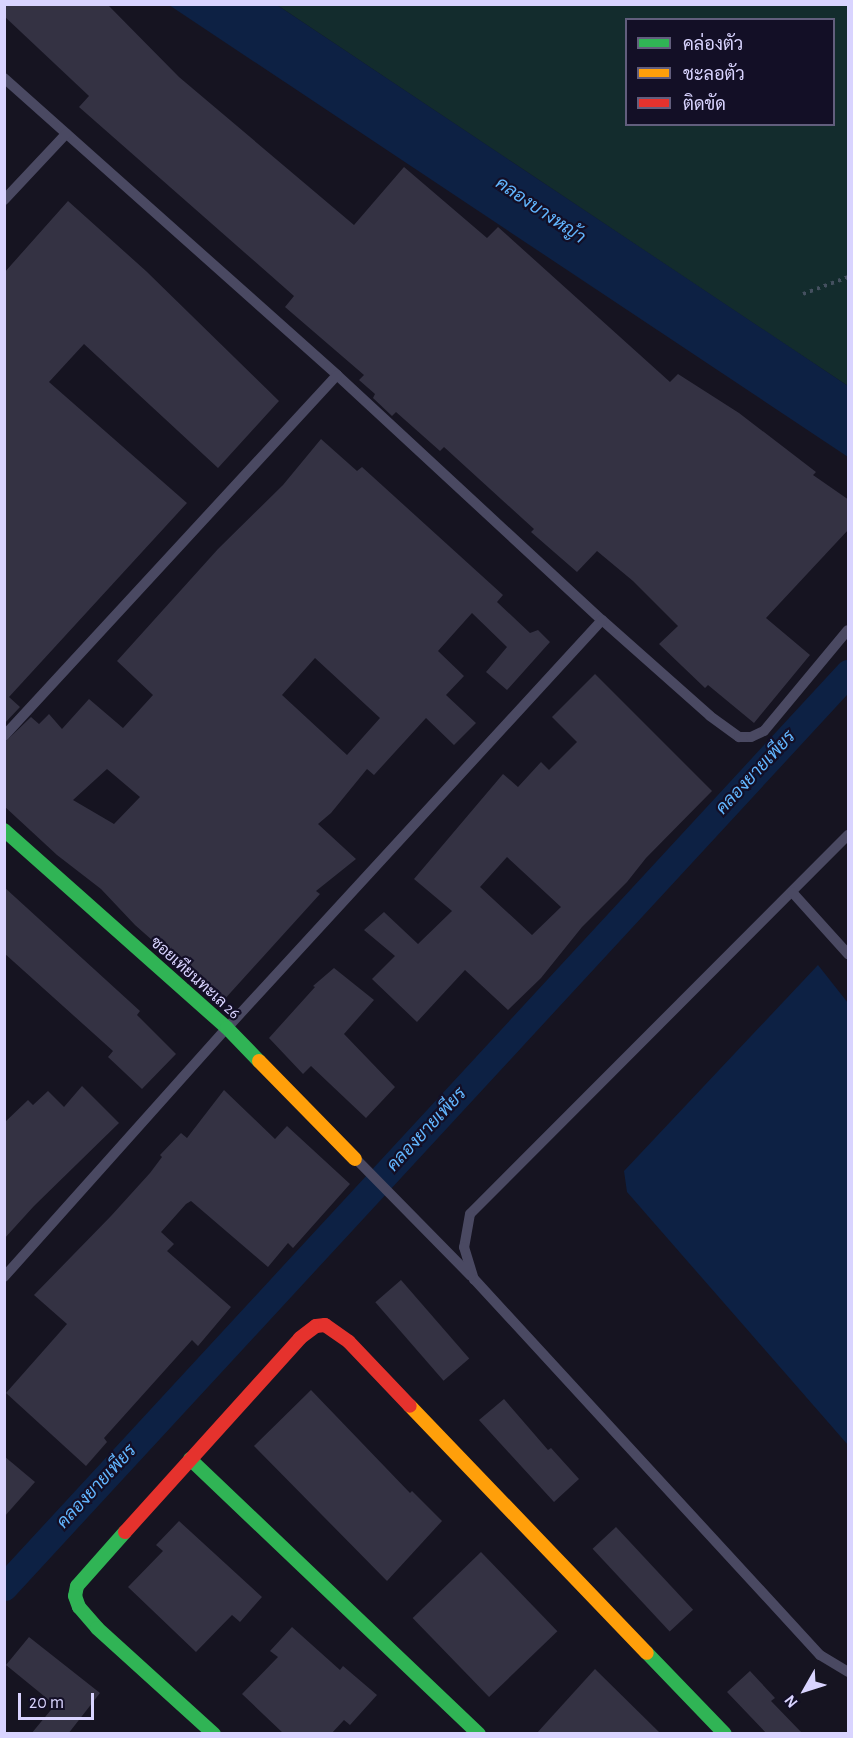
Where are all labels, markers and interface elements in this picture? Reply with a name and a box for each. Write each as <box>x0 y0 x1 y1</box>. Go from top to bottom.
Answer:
legend <box>625 18 835 126</box>
text: คล่องตัว <box>683 36 743 54</box>
text: ชะลอตัว <box>683 66 745 84</box>
text: ติดขัด <box>683 96 726 114</box>
water label: คลองบางหญ้า <box>491 173 589 249</box>
water label: คลองยายเพียร <box>712 727 800 819</box>
street label: ซอยเทียนทะเล 26 <box>146 933 244 1023</box>
water label: คลองยายเพียร <box>383 1084 471 1176</box>
water label: คลองยายเพียร <box>53 1441 141 1533</box>
north arrow <box>775 1660 835 1720</box>
scale bar <box>21 1681 98 1719</box>
text: N <box>781 1692 801 1711</box>
text: 20 m <box>29 1694 64 1712</box>

